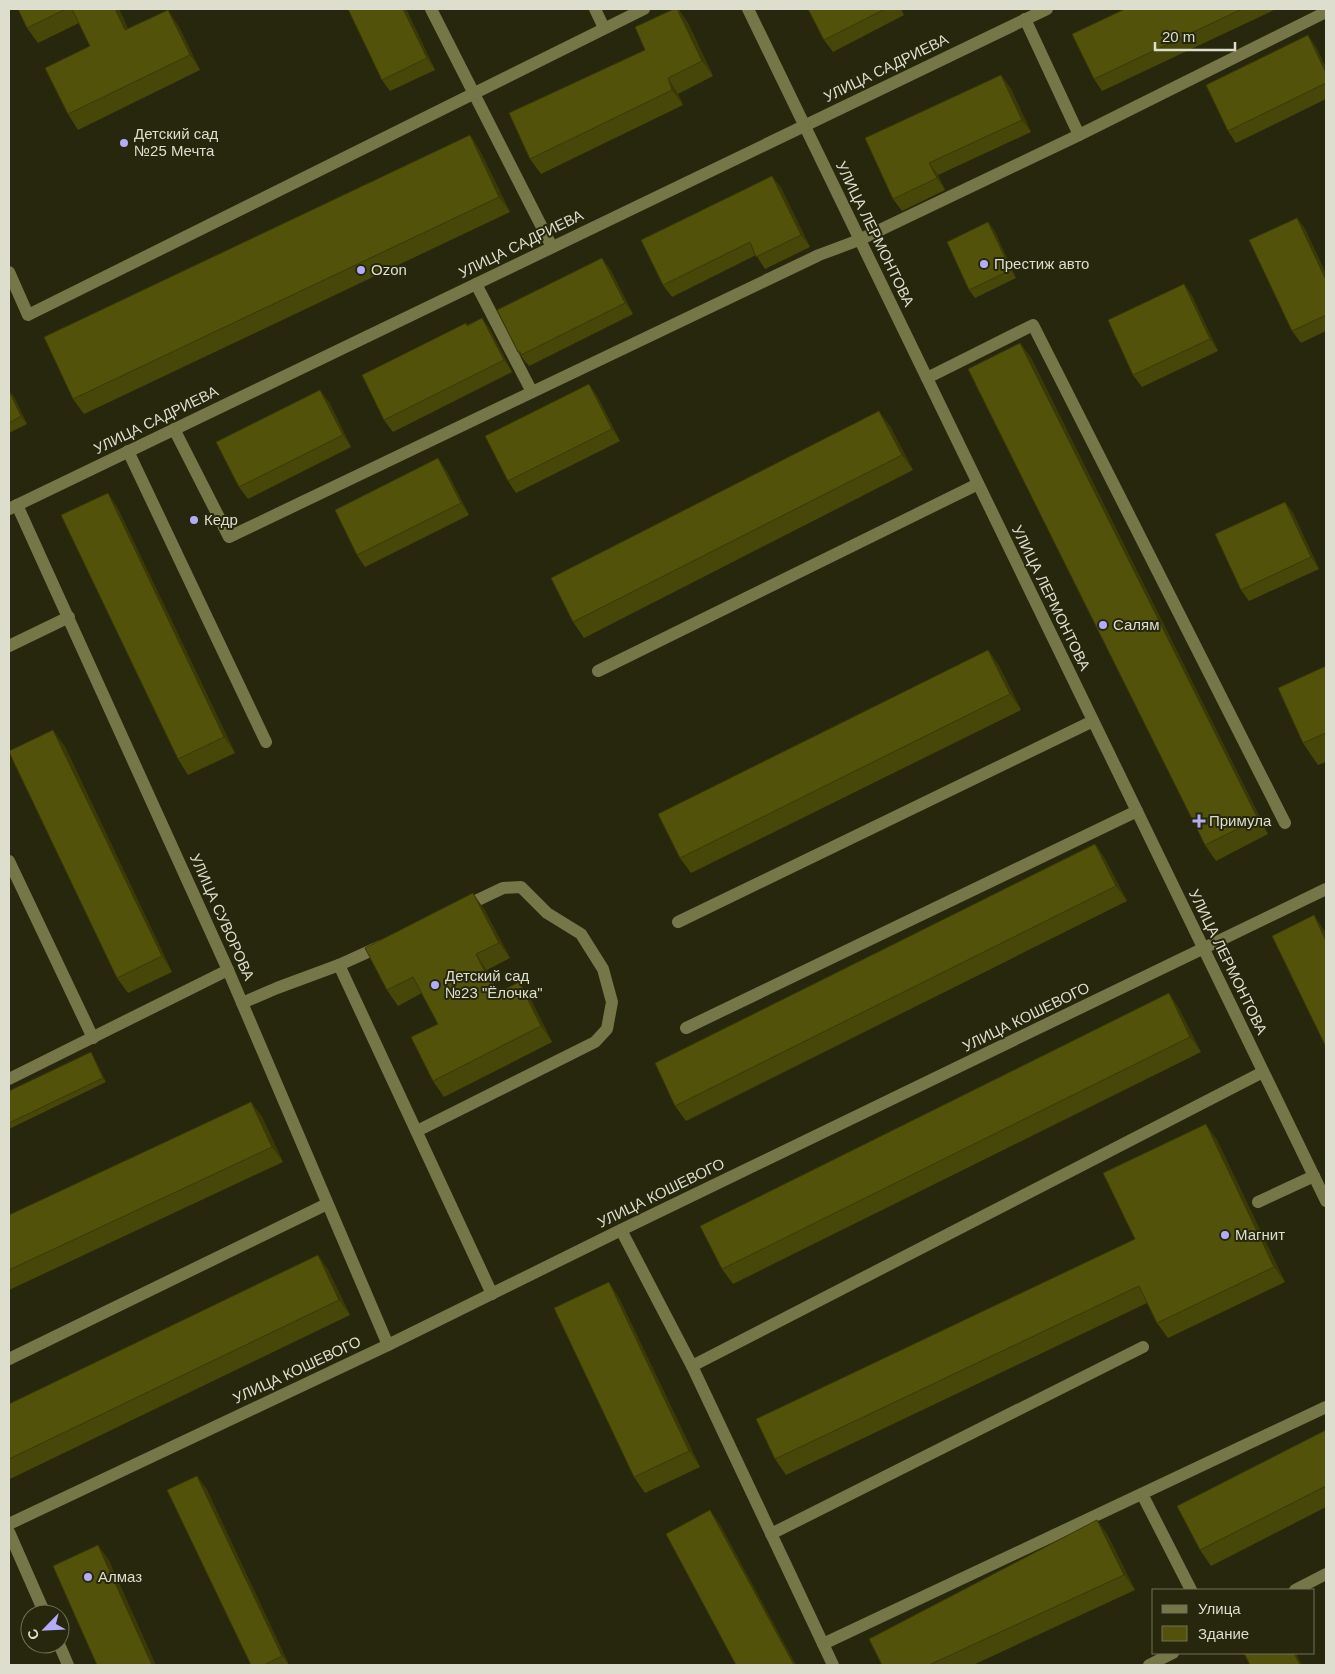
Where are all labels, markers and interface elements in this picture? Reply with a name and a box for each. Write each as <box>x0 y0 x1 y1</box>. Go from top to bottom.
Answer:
scale bar <box>1155 20 1235 52</box>
text: 20 m <box>1162 28 1195 45</box>
street label: УЛИЦА САДРИЕВА <box>821 30 951 105</box>
place label: Детский сад №25 Мечта <box>134 125 219 159</box>
marker: Детский сад №25 Мечта <box>118 137 130 149</box>
street label: УЛИЦА ЛЕРМОНТОВА <box>833 158 918 309</box>
street label: УЛИЦА САДРИЕВА <box>456 206 586 281</box>
place label: Престиж авто <box>994 255 1089 272</box>
marker: Престиж авто <box>978 258 990 270</box>
place label: Ozon <box>371 261 407 278</box>
marker: Ozon <box>355 264 367 276</box>
street label: УЛИЦА САДРИЕВА <box>91 382 221 457</box>
place label: Кедр <box>204 511 238 528</box>
marker: Кедр <box>188 514 200 526</box>
street label: УЛИЦА ЛЕРМОНТОВА <box>1009 522 1094 673</box>
place label: Салям <box>1113 616 1160 633</box>
marker: Салям <box>1097 619 1109 631</box>
place label: Примула <box>1209 812 1272 829</box>
marker: Примула <box>1193 815 1205 827</box>
street label: УЛИЦА СУВОРОВА <box>187 851 258 983</box>
street label: УЛИЦА ЛЕРМОНТОВА <box>1186 886 1271 1037</box>
place label: Детский сад №23 "Ёлочка" <box>445 967 543 1001</box>
street label: УЛИЦА КОШЕВОГО <box>960 978 1092 1055</box>
marker: Детский сад №23 "Ёлочка" <box>429 979 441 991</box>
street label: УЛИЦА КОШЕВОГО <box>595 1154 727 1231</box>
place label: Магнит <box>1235 1226 1285 1243</box>
marker: Магнит <box>1219 1229 1231 1241</box>
street label: УЛИЦА КОШЕВОГО <box>230 1332 363 1407</box>
place label: Алмаз <box>98 1568 142 1585</box>
marker: Алмаз <box>82 1571 94 1583</box>
legend <box>1152 1589 1315 1654</box>
text: Улица <box>1198 1600 1241 1617</box>
north arrow <box>20 1604 70 1654</box>
text: Здание <box>1198 1625 1249 1642</box>
text: С <box>24 1626 42 1642</box>

